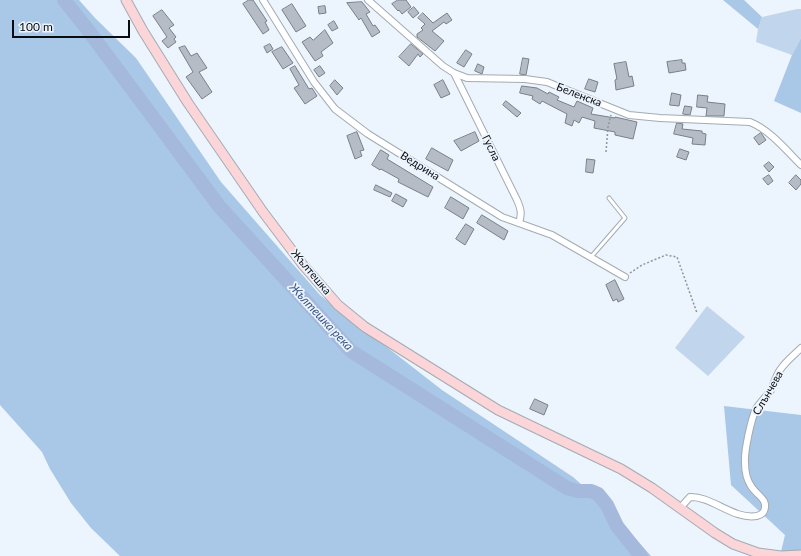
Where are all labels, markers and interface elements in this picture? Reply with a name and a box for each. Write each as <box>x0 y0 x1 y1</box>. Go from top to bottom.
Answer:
scale bar <box>14 12 132 38</box>
text: 100 m <box>19 19 53 34</box>
street label: Беленска <box>554 80 604 110</box>
street label: Гусла <box>479 133 503 163</box>
street label: Ведрина <box>398 149 442 183</box>
street label: Жълтешка <box>288 247 334 297</box>
water label: Жълтешка река <box>286 280 356 354</box>
street label: Слънчева <box>750 369 786 417</box>

